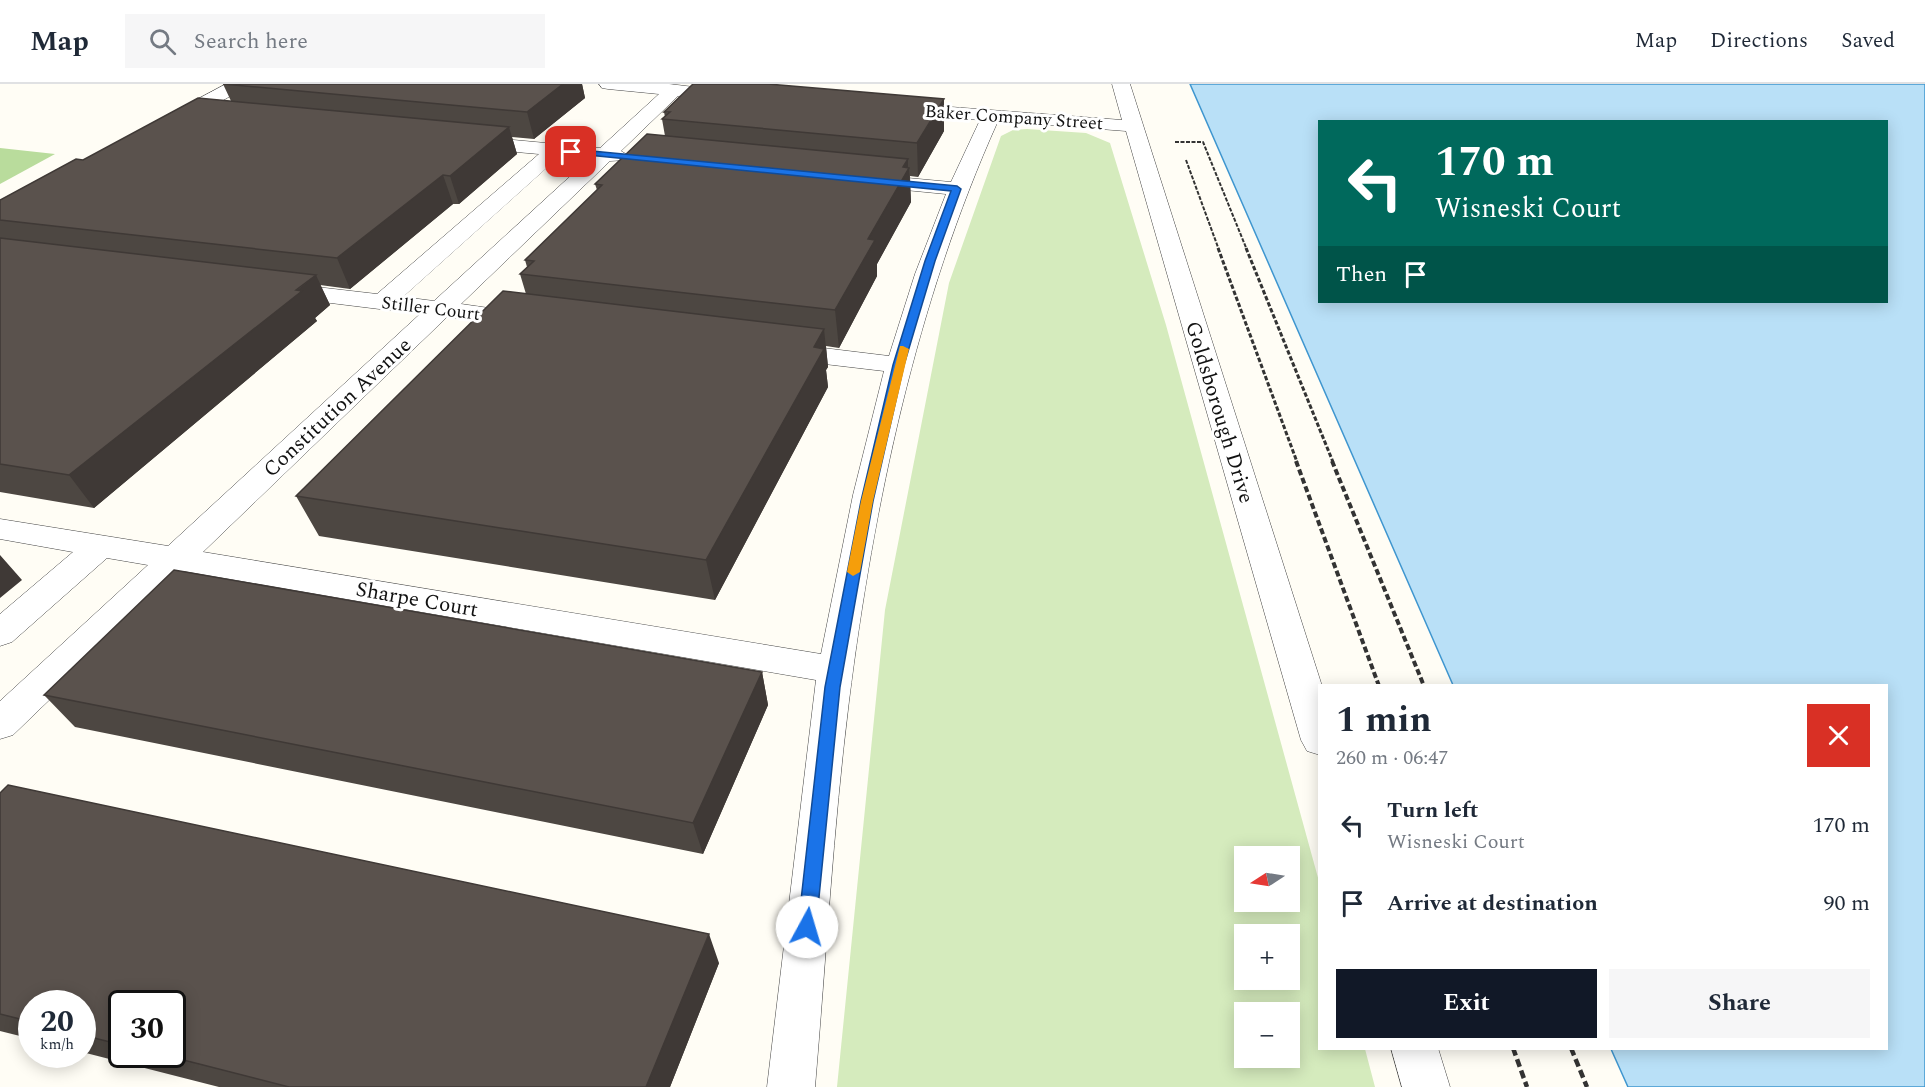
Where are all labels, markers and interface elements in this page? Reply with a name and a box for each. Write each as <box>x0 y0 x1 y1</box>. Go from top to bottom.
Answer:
search box <box>125 14 545 68</box>
text: Map <box>30 20 89 63</box>
icon: search <box>146 25 179 58</box>
text: Search here <box>194 25 308 58</box>
text: Map <box>1635 25 1677 57</box>
text: Directions <box>1710 25 1808 57</box>
text: Saved <box>1841 25 1895 57</box>
street label: Baker Company Street <box>924 98 1104 137</box>
pin <box>545 126 596 177</box>
text: 170 m <box>1435 131 1554 194</box>
icon: arrive <box>554 135 587 168</box>
icon: left <box>1336 144 1414 222</box>
text: Wisneski Court <box>1435 188 1621 230</box>
text: Then <box>1336 258 1387 291</box>
icon: arrive <box>1399 258 1432 291</box>
street label: Stiller Court <box>380 289 482 328</box>
street label: Goldsborough Drive <box>1176 317 1262 507</box>
street label: Constitution Avenue <box>256 330 419 485</box>
street label: Sharpe Court <box>353 574 480 626</box>
text: 1 min <box>1336 693 1432 748</box>
button: close <box>1807 704 1870 767</box>
text: 260 m · 06:47 <box>1336 743 1448 773</box>
text: Turn left <box>1387 794 1479 827</box>
icon: left <box>1336 809 1369 842</box>
text: 170 m <box>1813 809 1870 842</box>
text: Wisneski Court <box>1387 827 1525 857</box>
north arrow <box>1234 846 1300 912</box>
map controls <box>1234 846 1300 1068</box>
icon: arrive <box>1336 887 1369 920</box>
text: Arrive at destination <box>1387 887 1598 920</box>
text: 90 m <box>1824 887 1870 920</box>
position arrow <box>775 895 839 959</box>
button: + <box>1234 924 1300 990</box>
button: Exit <box>1336 969 1597 1038</box>
button: Share <box>1609 969 1870 1038</box>
speed limit sign: 30 <box>108 990 186 1068</box>
text: 20 <box>40 999 74 1045</box>
button: − <box>1234 1002 1300 1068</box>
text: km/h <box>40 1033 74 1056</box>

